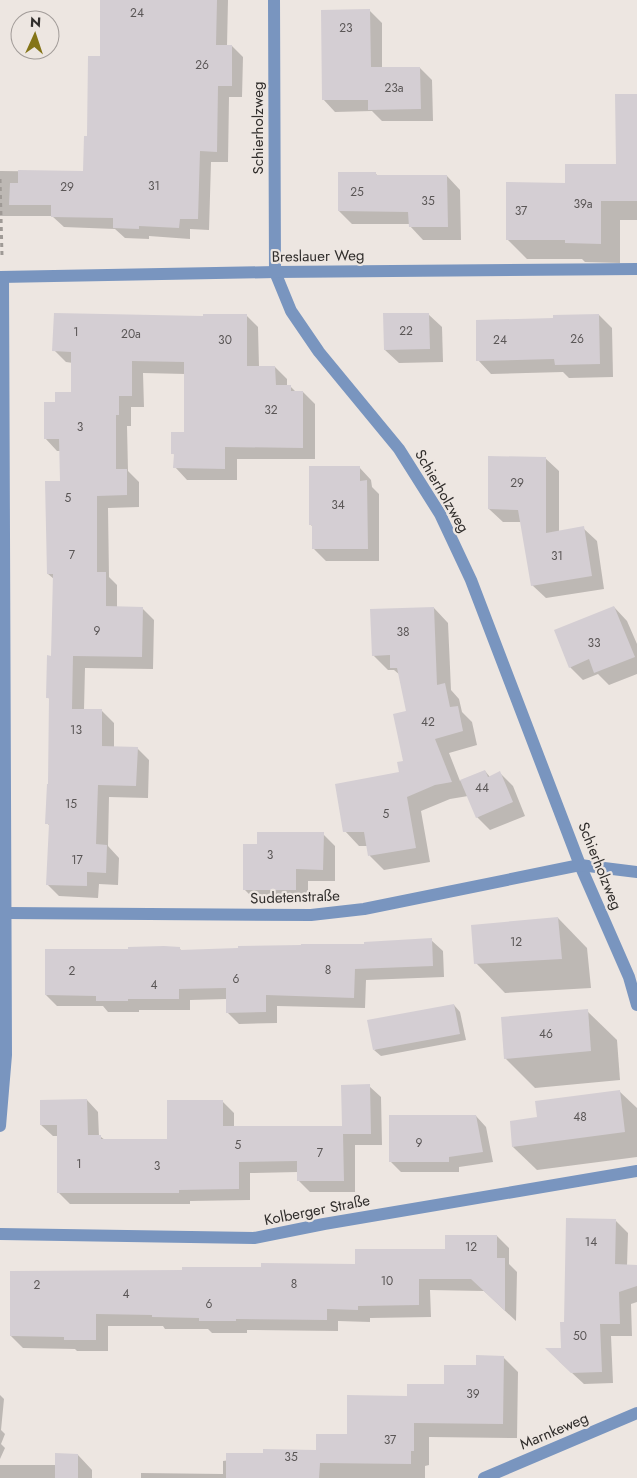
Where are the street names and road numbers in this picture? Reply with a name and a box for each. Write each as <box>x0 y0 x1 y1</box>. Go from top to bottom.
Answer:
street label: Schierholzweg <box>247 82 269 174</box>
street label: Breslauer Weg <box>271 244 365 268</box>
street label: Schierholzweg <box>409 445 475 537</box>
street label: Schierholzweg <box>572 819 628 913</box>
street label: Sudetenstraße <box>250 884 341 910</box>
street label: Kolberger Straße <box>262 1189 372 1231</box>
street label: Marnkeweg <box>516 1407 592 1455</box>

